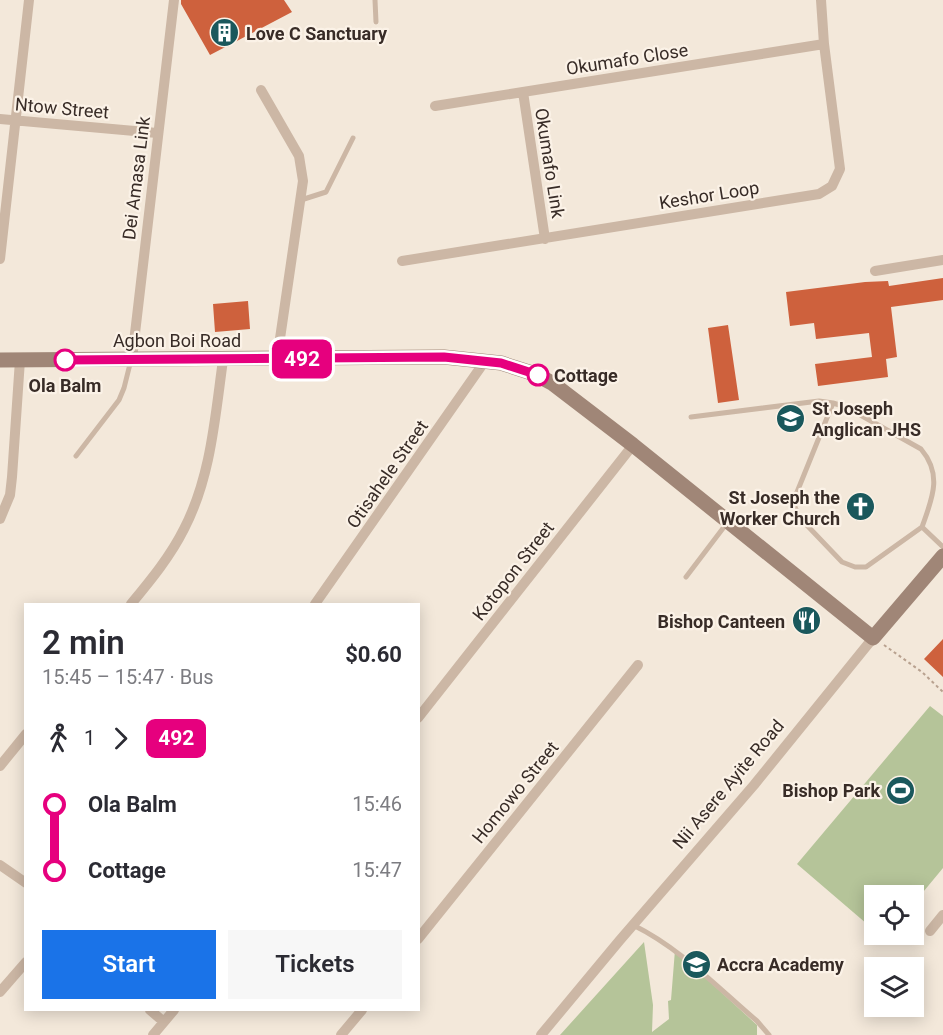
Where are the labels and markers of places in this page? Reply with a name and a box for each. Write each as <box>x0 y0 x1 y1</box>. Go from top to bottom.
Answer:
building icon: Love C Sanctuary <box>209 17 241 49</box>
place label: Love C Sanctuary <box>246 23 388 44</box>
marker: Ola Balm <box>54 349 76 371</box>
marker: Cottage <box>527 364 549 386</box>
place label: Cottage <box>554 365 618 386</box>
place label: Ola Balm <box>29 375 101 396</box>
place label: St Joseph Anglican JHS <box>812 398 921 440</box>
school or university icon: St Joseph Anglican JHS <box>775 402 807 434</box>
place label: St Joseph the Worker Church <box>720 487 840 529</box>
church icon: St Joseph the Worker Church <box>845 491 877 523</box>
restaurant icon: Bishop Canteen <box>790 605 822 637</box>
place label: Bishop Canteen <box>658 611 785 632</box>
sports icon: Bishop Park <box>885 774 917 806</box>
place label: Bishop Park <box>782 780 880 801</box>
school or university icon: Accra Academy <box>680 948 712 980</box>
place label: Accra Academy <box>717 954 845 975</box>

